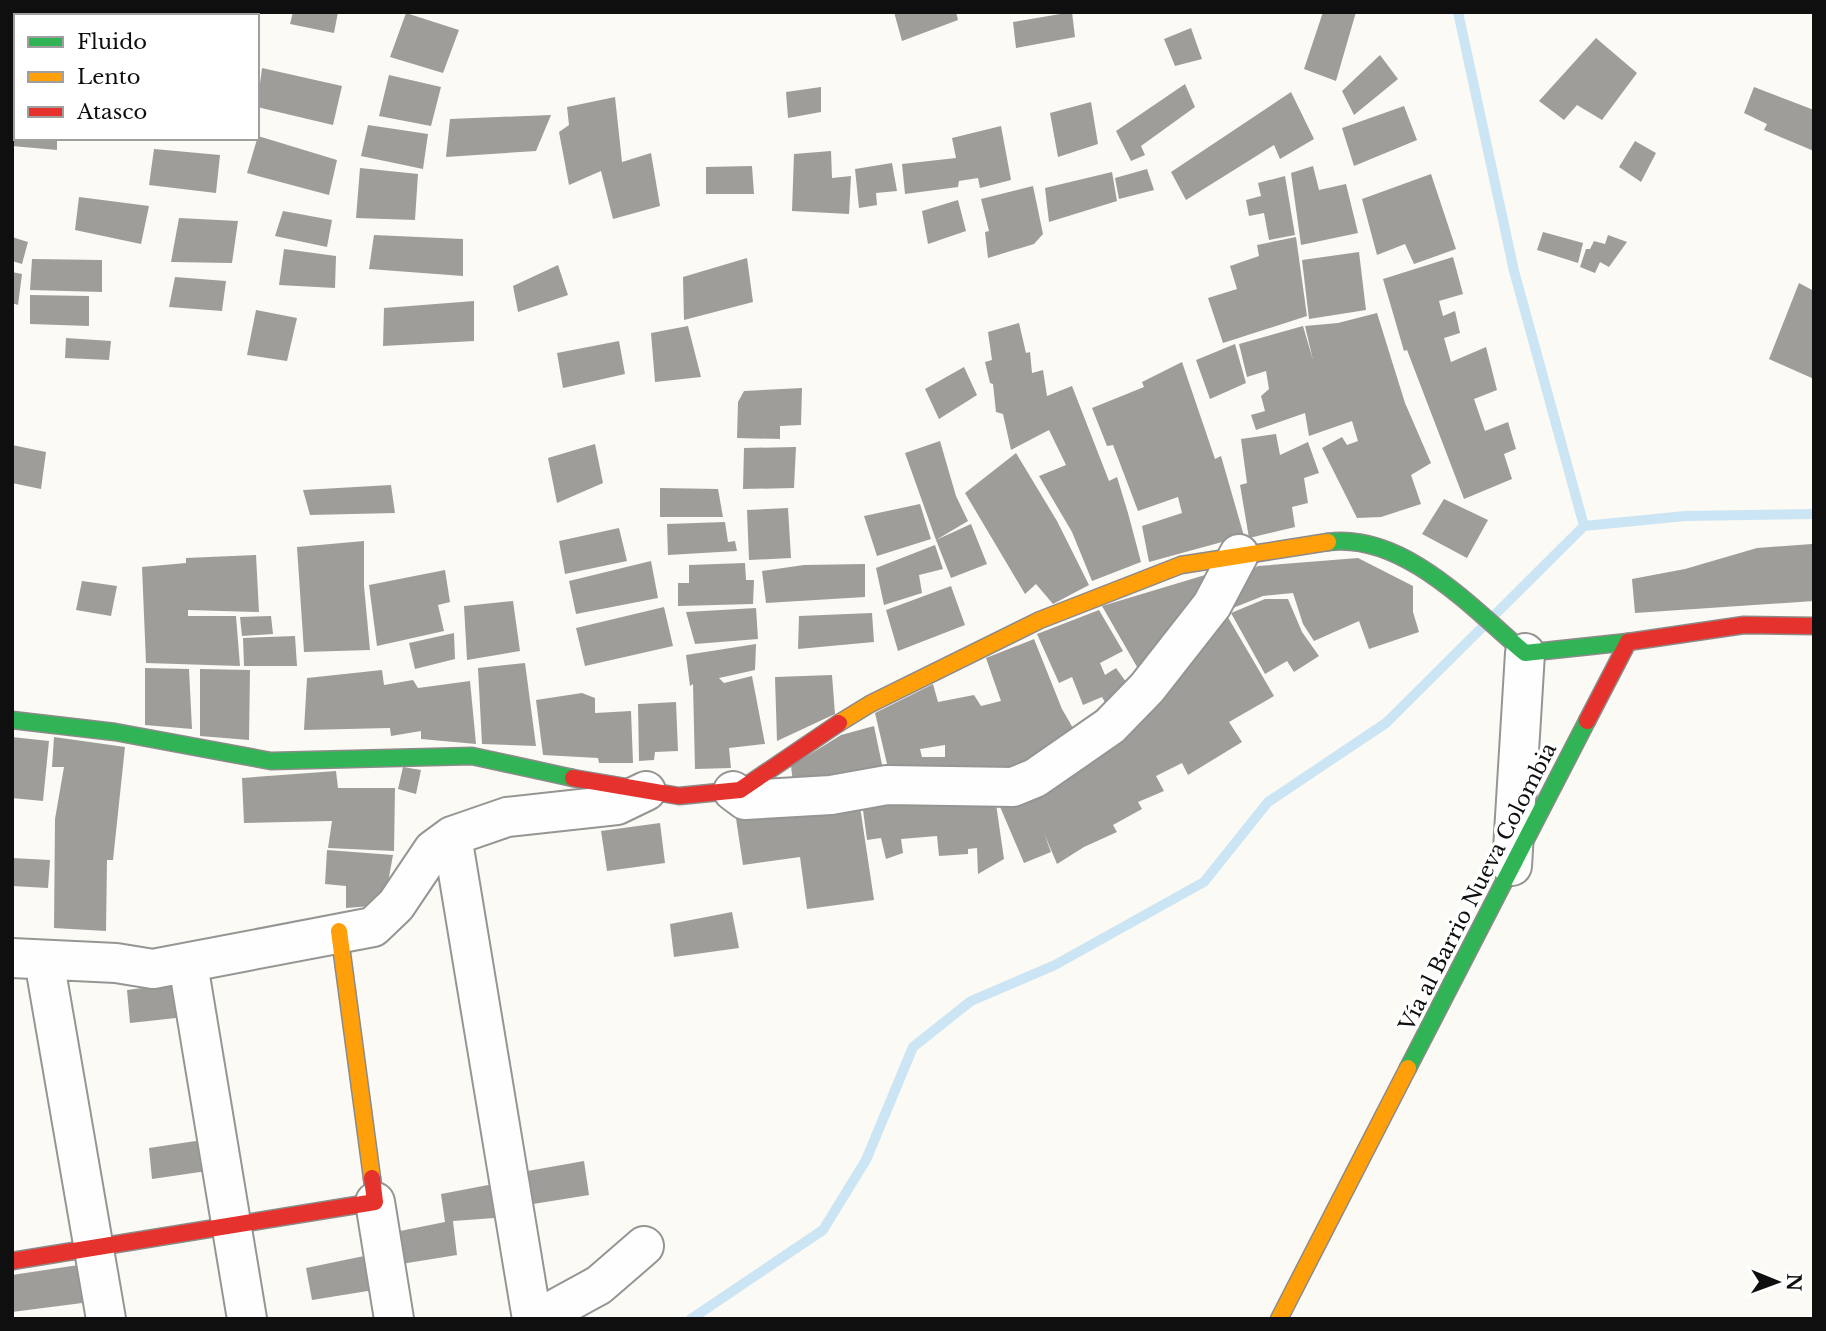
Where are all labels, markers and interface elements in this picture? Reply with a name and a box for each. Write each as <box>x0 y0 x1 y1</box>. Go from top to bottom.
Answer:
legend <box>14 14 259 140</box>
text: Fluido <box>77 29 147 55</box>
text: Lento <box>77 64 140 90</box>
text: Atasco <box>76 99 147 125</box>
street label: Vía al Barrio Nueva Colombia <box>1393 738 1562 1036</box>
north arrow <box>1742 1247 1812 1317</box>
text: N <box>1782 1273 1805 1292</box>

